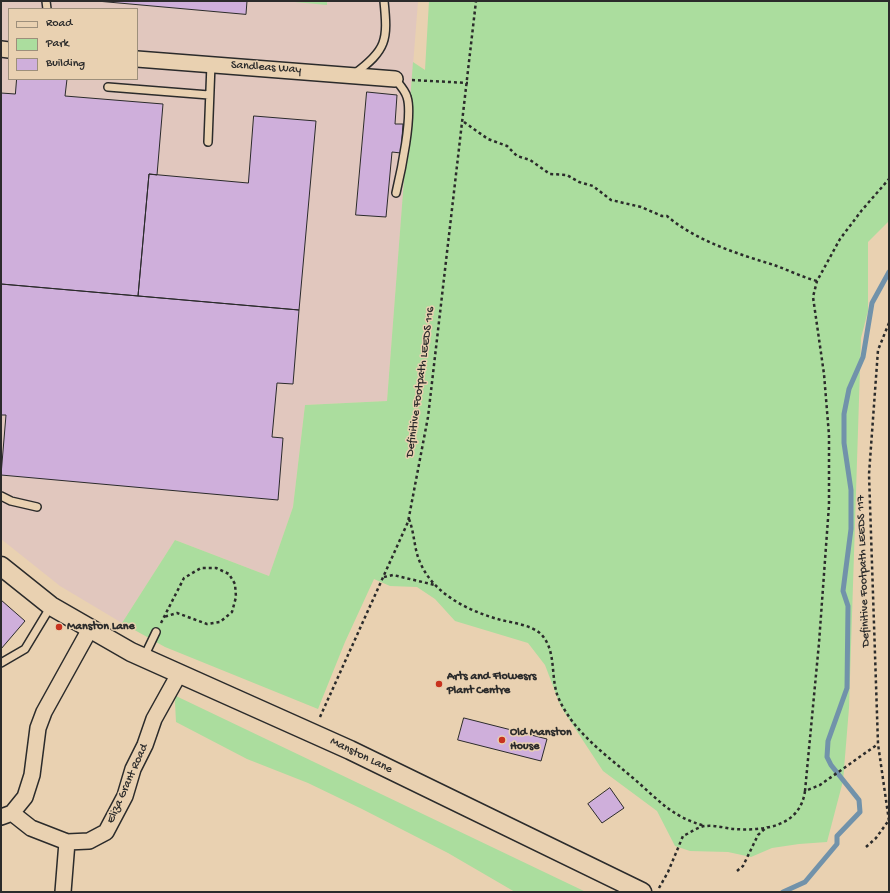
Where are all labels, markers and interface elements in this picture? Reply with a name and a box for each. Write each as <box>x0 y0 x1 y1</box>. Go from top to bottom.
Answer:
legend <box>8 8 138 80</box>
text: Road <box>46 17 72 31</box>
text: Park <box>46 37 69 51</box>
text: Building <box>46 57 85 71</box>
street label: Sandleas Way <box>230 58 302 78</box>
street label: Definitive Footpath LEEDS 116 <box>403 306 439 458</box>
street label: Definitive Footpath LEEDS 117 <box>854 495 874 647</box>
place label: Manston Lane <box>67 620 135 634</box>
marker: Manston Lane <box>54 622 64 632</box>
place label: Arts and Flowesrs Plant Centre <box>447 670 536 698</box>
marker: Arts and Flowesrs Plant Centre <box>434 679 444 689</box>
place label: Old Manston House <box>510 726 572 754</box>
street label: Manston Lane <box>327 735 395 777</box>
marker: Old Manston House <box>497 735 507 745</box>
street label: Eliza Grant Road <box>104 742 152 826</box>

